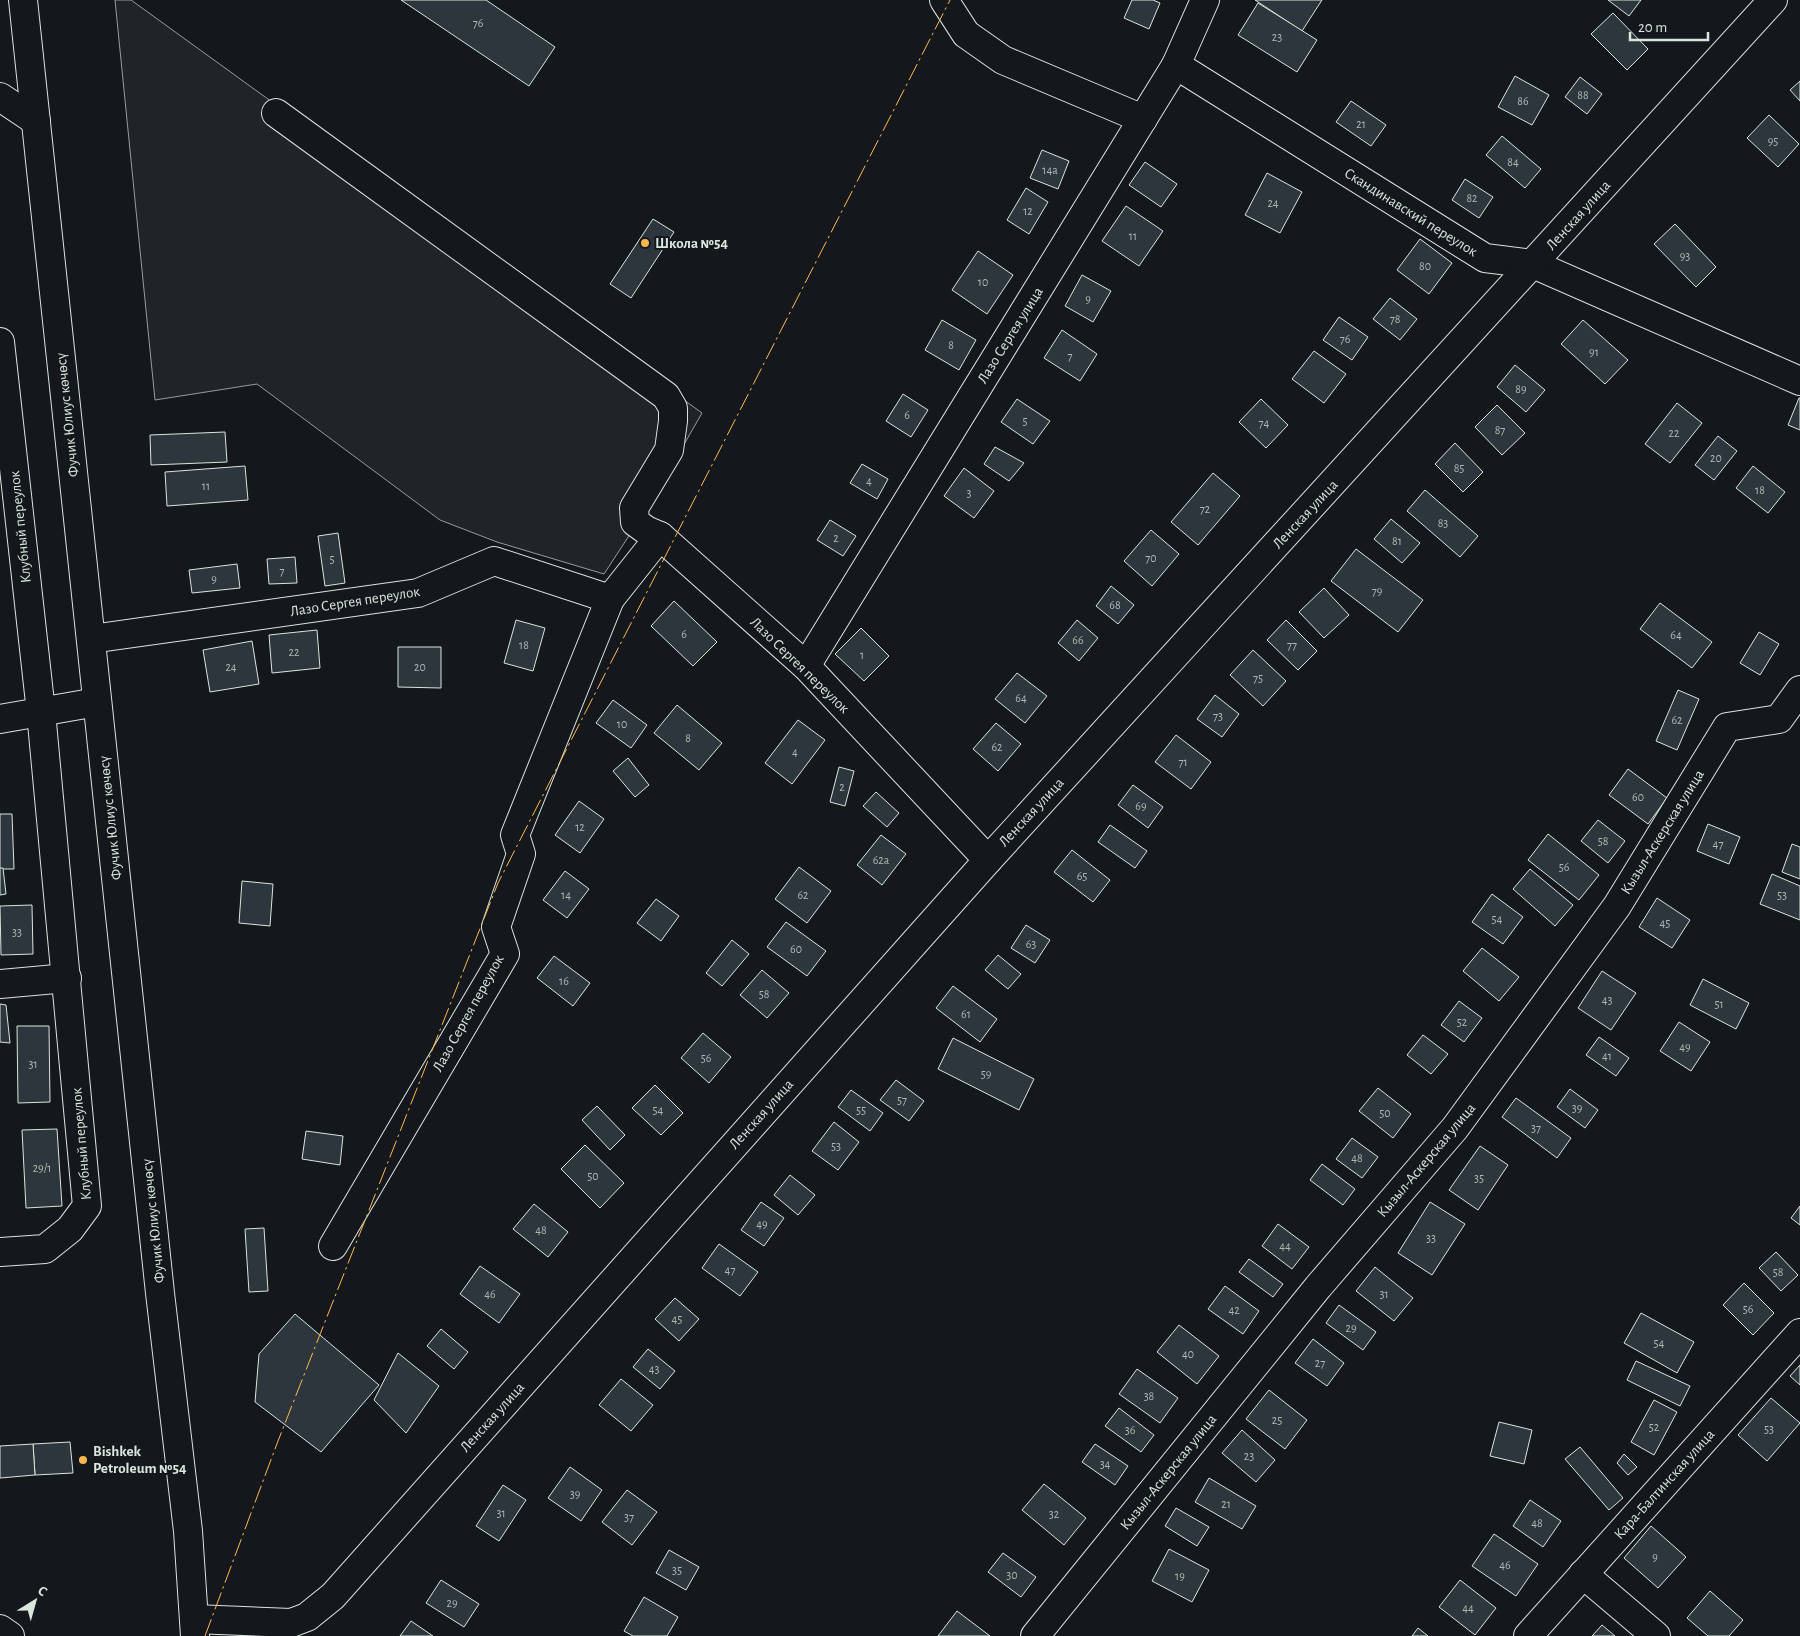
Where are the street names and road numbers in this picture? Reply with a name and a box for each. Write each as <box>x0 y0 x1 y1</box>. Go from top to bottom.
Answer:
street label: Скандинавский переулок <box>1342 165 1480 260</box>
street label: Ленская улица <box>1543 178 1613 253</box>
street label: Лазо Сергея улица <box>975 284 1046 386</box>
street label: Фучик Юлиус көчөсү <box>53 352 81 478</box>
street label: Клубный переулок <box>7 470 34 584</box>
street label: Ленская улица <box>1270 477 1341 552</box>
street label: Лазо Сергея переулок <box>289 584 421 619</box>
street label: Лазо Сергея переулок <box>747 614 852 716</box>
street label: Фучик Юлиус көчөсү <box>96 755 124 881</box>
street label: Кызыл-Аскерская улица <box>1618 767 1707 897</box>
street label: Ленская улица <box>996 775 1067 850</box>
street label: Лазо Сергея переулок <box>430 952 507 1074</box>
street label: Ленская улица <box>726 1077 796 1152</box>
street label: Клубный переулок <box>69 1087 94 1201</box>
street label: Кызыл-Аскерская улица <box>1374 1100 1478 1220</box>
street label: Фучик Юлиус көчөсү <box>139 1158 167 1284</box>
street label: Ленская улица <box>457 1380 527 1455</box>
street label: Кызыл-Аскерская улица <box>1117 1412 1220 1533</box>
street label: Кара-Балтинская улица <box>1611 1426 1718 1542</box>

